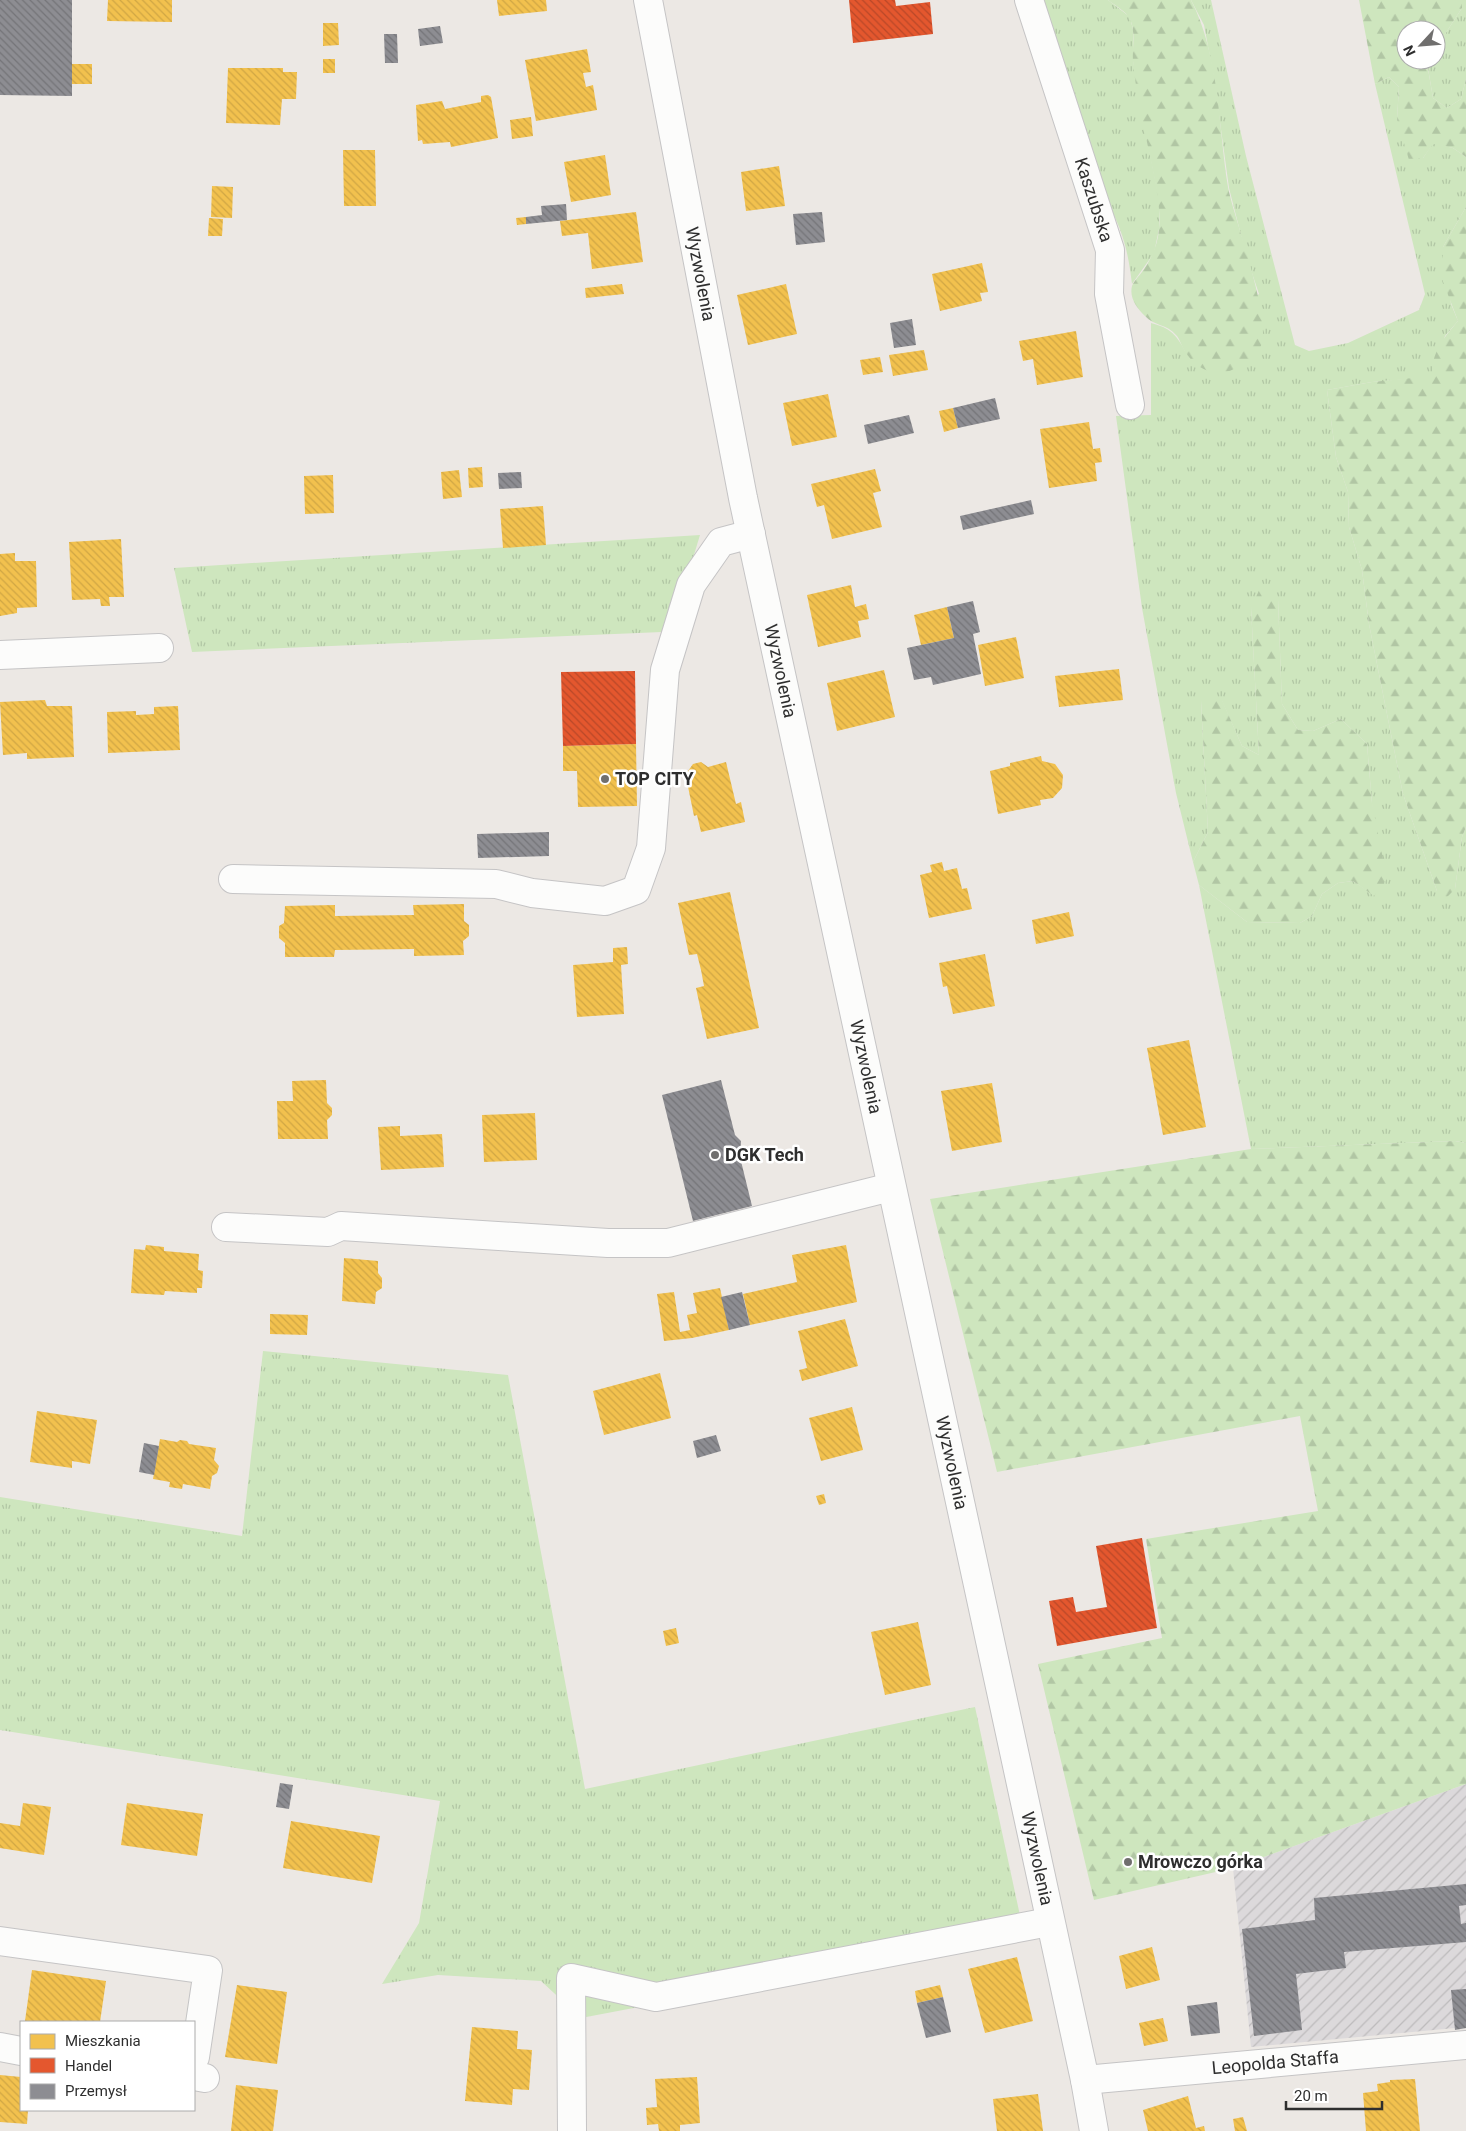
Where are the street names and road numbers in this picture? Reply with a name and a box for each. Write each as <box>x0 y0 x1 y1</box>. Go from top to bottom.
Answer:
street label: Kaszubska <box>1071 155 1118 245</box>
street label: Wyzwolenia <box>682 225 720 323</box>
street label: Wyzwolenia <box>761 622 801 720</box>
street label: Wyzwolenia <box>846 1018 887 1116</box>
street label: Wyzwolenia <box>932 1414 972 1511</box>
street label: Wyzwolenia <box>1017 1810 1058 1907</box>
street label: Leopolda Staffa <box>1211 2046 1340 2078</box>

